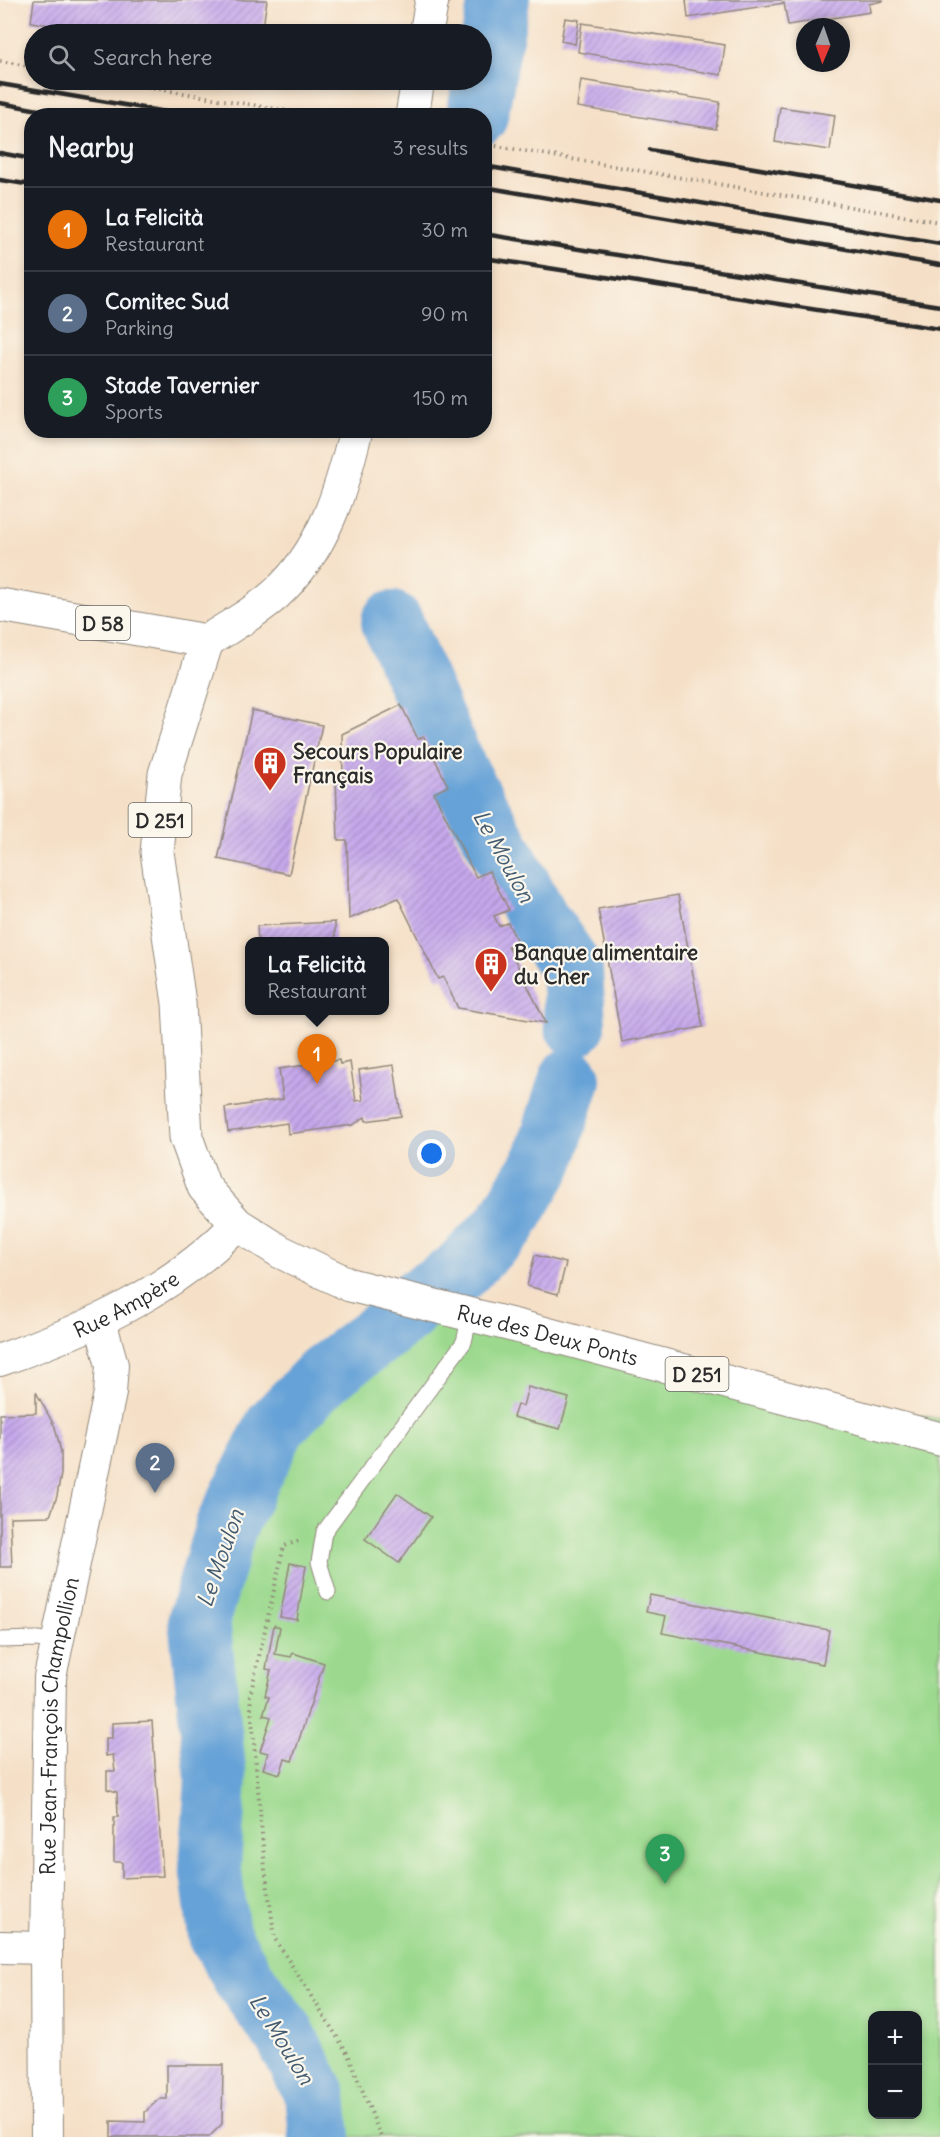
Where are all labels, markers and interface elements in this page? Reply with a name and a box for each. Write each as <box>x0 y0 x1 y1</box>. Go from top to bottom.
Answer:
north arrow <box>796 18 850 72</box>
search box <box>24 24 492 90</box>
icon: search <box>45 41 78 74</box>
text: Search here <box>93 43 212 71</box>
text: Nearby <box>48 131 134 164</box>
text: 3 results <box>392 135 468 160</box>
text: La Felicità <box>105 203 204 231</box>
text: 1 <box>64 217 71 242</box>
text: 30 m <box>421 217 468 242</box>
text: Restaurant <box>105 231 204 256</box>
text: Comitec Sud <box>105 287 229 315</box>
text: 2 <box>62 301 73 326</box>
text: 90 m <box>421 301 468 326</box>
text: Parking <box>105 315 174 340</box>
text: Stade Tavernier <box>105 371 259 399</box>
text: 3 <box>62 385 73 410</box>
text: 150 m <box>413 385 468 410</box>
text: Sports <box>105 399 163 424</box>
road number: D 58 <box>76 606 130 640</box>
place label: Secours Populaire Français <box>293 738 463 789</box>
building icon: Secours Populaire Français <box>252 745 288 792</box>
road number: D 251 <box>128 803 192 837</box>
water label: Le Moulon <box>467 805 541 908</box>
popup <box>245 937 389 1015</box>
place label: Banque alimentaire du Cher <box>514 939 698 990</box>
building icon: Banque alimentaire du Cher <box>473 946 509 993</box>
text: La Felicità <box>267 950 366 978</box>
text: Restaurant <box>267 978 367 1003</box>
pin: 1 <box>298 1034 336 1084</box>
your location <box>417 1139 446 1168</box>
street label: Rue Ampère <box>69 1265 184 1344</box>
street label: Rue des Deux Ponts <box>454 1298 641 1371</box>
road number: D 251 <box>666 1357 728 1391</box>
pin: 2 <box>136 1444 174 1493</box>
water label: Le Moulon <box>190 1504 250 1610</box>
street label: Rue Jean-François Champollion <box>34 1574 84 1875</box>
pin: 3 <box>646 1834 684 1884</box>
water label: Le Moulon <box>243 1989 321 2090</box>
map controls <box>868 2011 922 2119</box>
button: + <box>868 2011 922 2065</box>
button: − <box>868 2065 922 2119</box>

